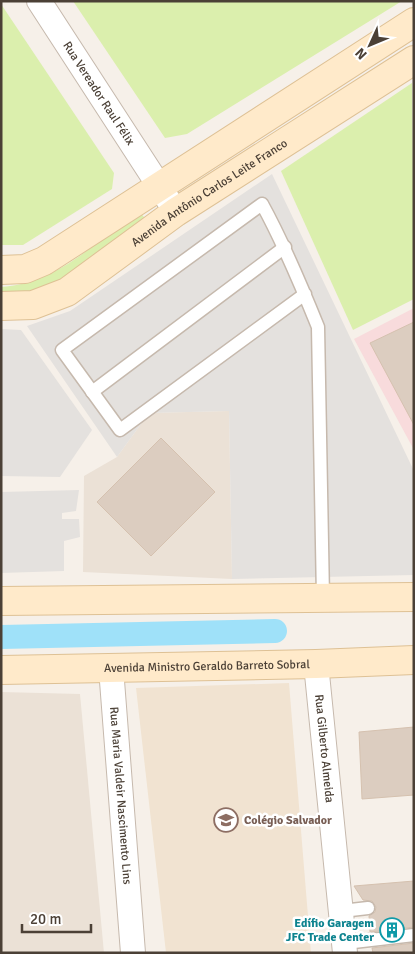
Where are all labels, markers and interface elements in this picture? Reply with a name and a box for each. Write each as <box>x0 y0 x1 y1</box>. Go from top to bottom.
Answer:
north arrow <box>345 20 395 70</box>
street label: Rua Vereador Raul Félix <box>59 39 138 149</box>
text: N <box>352 44 371 63</box>
street label: Avenida Antônio Carlos Leite Franco <box>128 136 290 250</box>
street label: Avenida Ministro Geraldo Barreto Sobral <box>104 657 310 676</box>
street label: Rua Gilberto Almeida <box>311 694 337 804</box>
street label: Rua Maria Valdeir Nascimento Lins <box>106 706 135 885</box>
school or university icon: Colégio Salvador <box>213 807 239 833</box>
place label: Colégio Salvador <box>244 813 332 828</box>
scale bar <box>22 902 91 934</box>
text: 20 m <box>30 910 61 928</box>
place label: Edífio Garagem JFC Trade Center <box>286 916 374 945</box>
building icon: Edífio Garagem JFC Trade Center <box>379 917 405 943</box>

